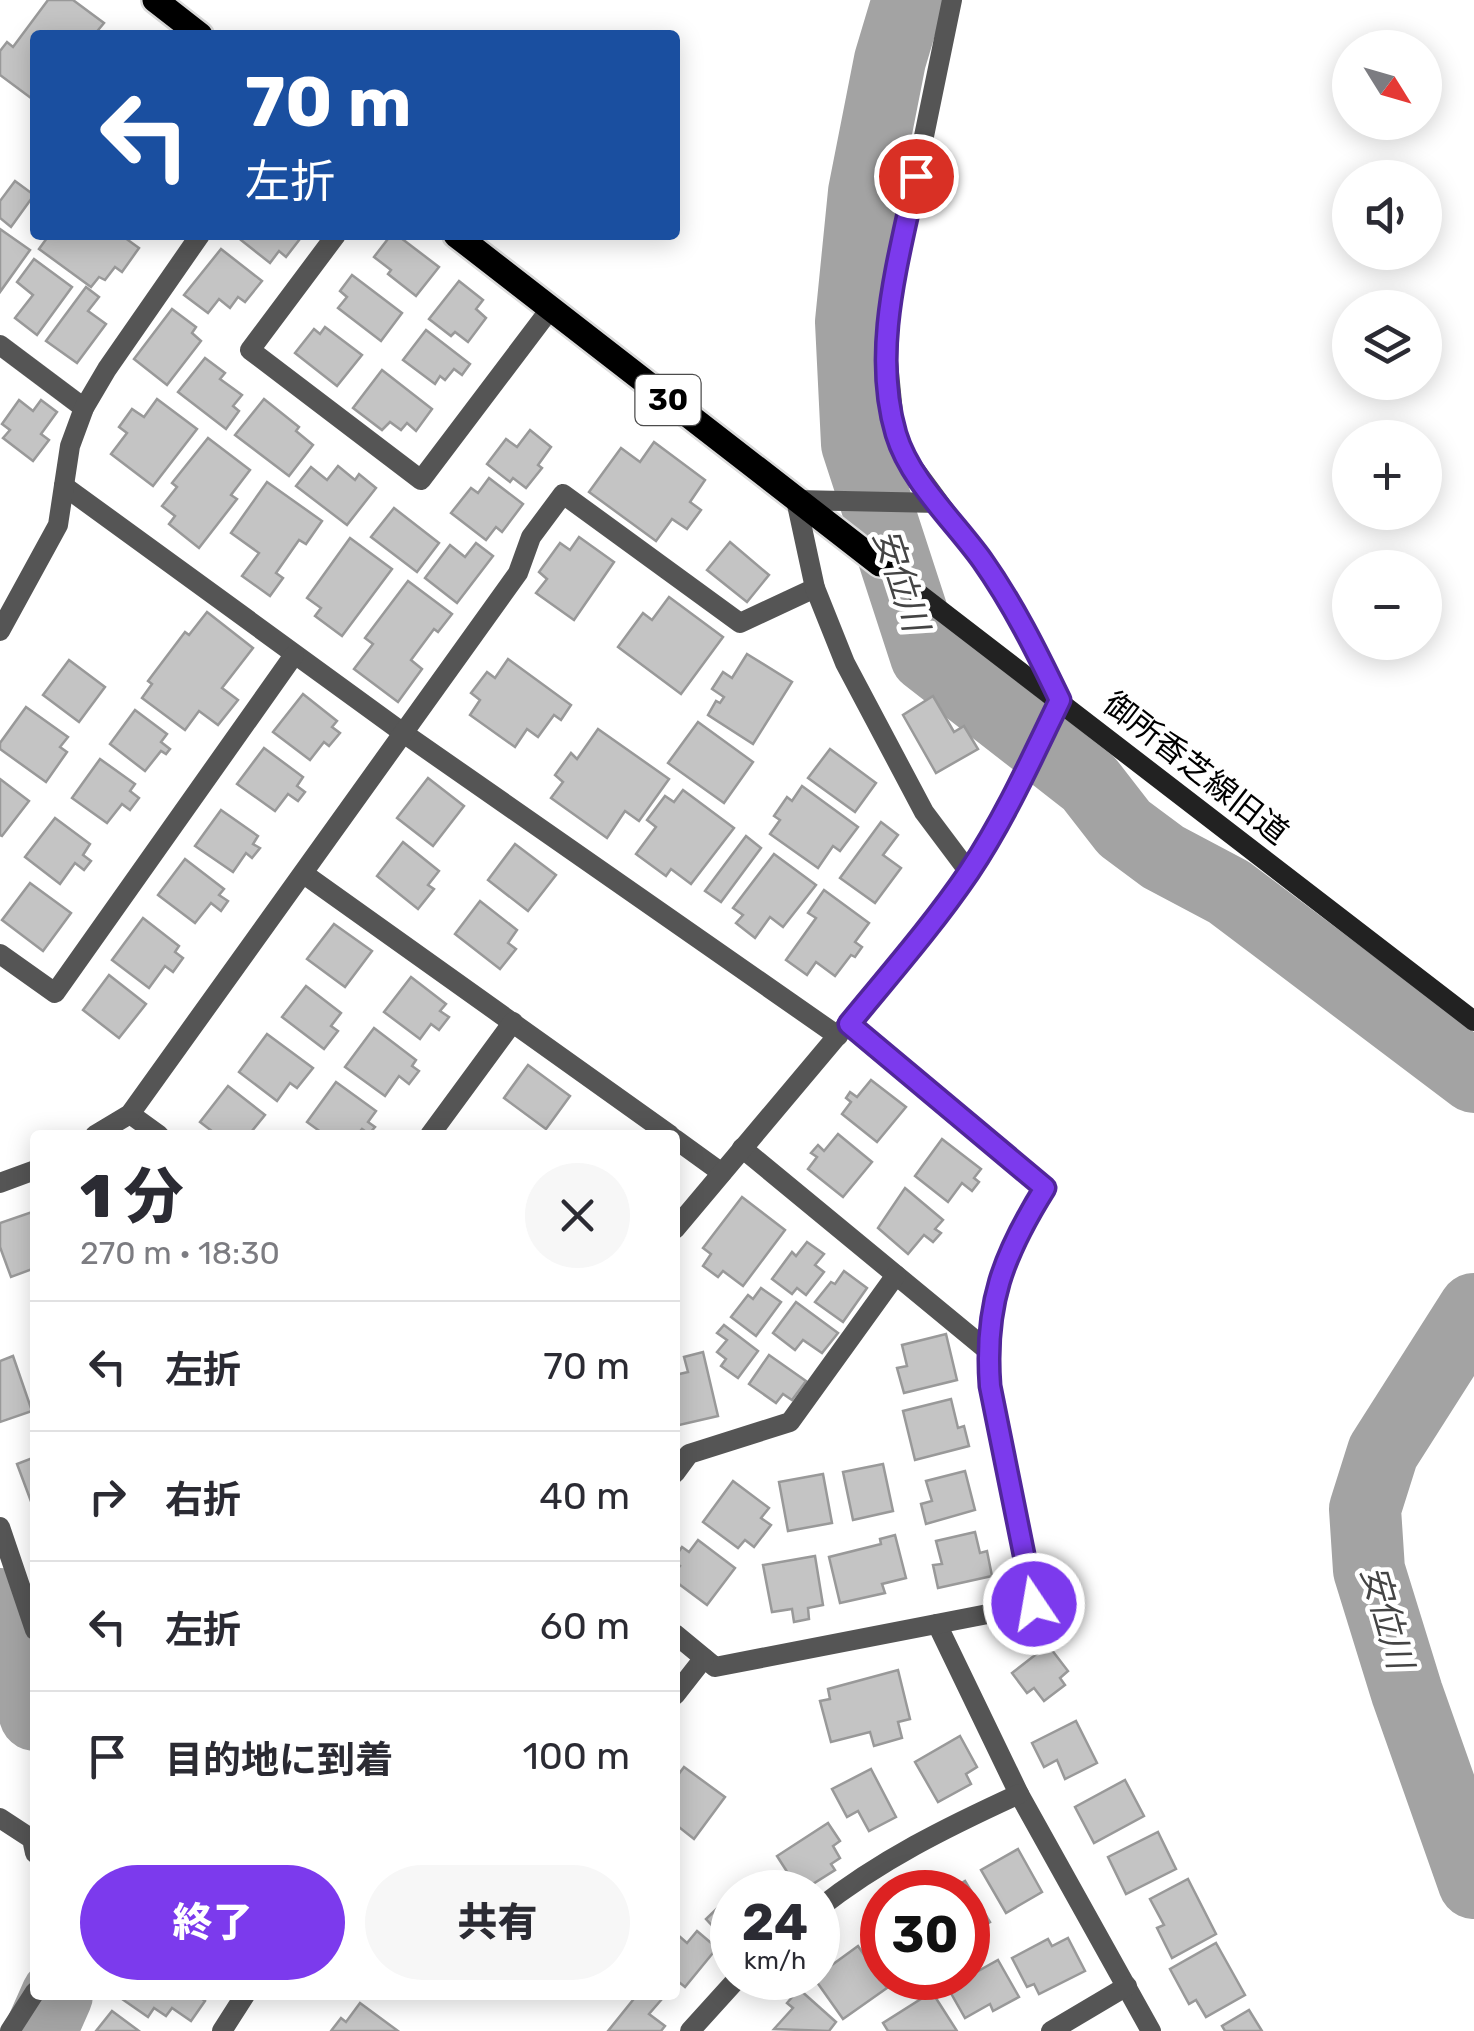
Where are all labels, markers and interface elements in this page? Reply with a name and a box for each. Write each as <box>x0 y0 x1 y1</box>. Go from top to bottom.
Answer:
north arrow <box>1332 30 1442 140</box>
map controls <box>1332 30 1442 660</box>
text: 70 m <box>245 61 412 144</box>
icon: left <box>80 70 210 200</box>
pin <box>874 134 959 219</box>
icon: arrive <box>889 149 944 204</box>
text: 左折 <box>245 155 335 208</box>
button: sound <box>1332 160 1442 270</box>
button: layers <box>1332 290 1442 400</box>
road number: 30 <box>636 375 700 425</box>
button: + <box>1332 420 1442 530</box>
water label: 安位川 <box>865 524 938 640</box>
button: − <box>1332 550 1442 660</box>
street label: 御所香芝線旧道 <box>1096 684 1296 852</box>
text: 1 分 <box>80 1161 184 1232</box>
button: close <box>525 1163 630 1268</box>
text: 270 m · 18:30 <box>80 1234 280 1272</box>
icon: left <box>80 1339 135 1394</box>
text: 70 m <box>543 1343 630 1389</box>
text: 左折 <box>165 1347 241 1393</box>
icon: right <box>80 1469 135 1524</box>
text: 40 m <box>539 1473 630 1519</box>
text: 右折 <box>165 1477 241 1523</box>
position arrow <box>982 1552 1086 1656</box>
water label: 安位川 <box>1352 1561 1423 1677</box>
icon: left <box>80 1599 135 1654</box>
text: 60 m <box>540 1603 630 1649</box>
text: 左折 <box>165 1607 241 1653</box>
icon: arrive <box>80 1729 135 1784</box>
text: 100 m <box>522 1733 630 1779</box>
text: 目的地に到着 <box>165 1737 393 1783</box>
button: 終了 <box>80 1865 345 1980</box>
button: 共有 <box>365 1865 630 1980</box>
speed limit sign: 30 <box>860 1870 990 2000</box>
text: 24 <box>742 1893 808 1953</box>
text: km/h <box>744 1946 806 1975</box>

